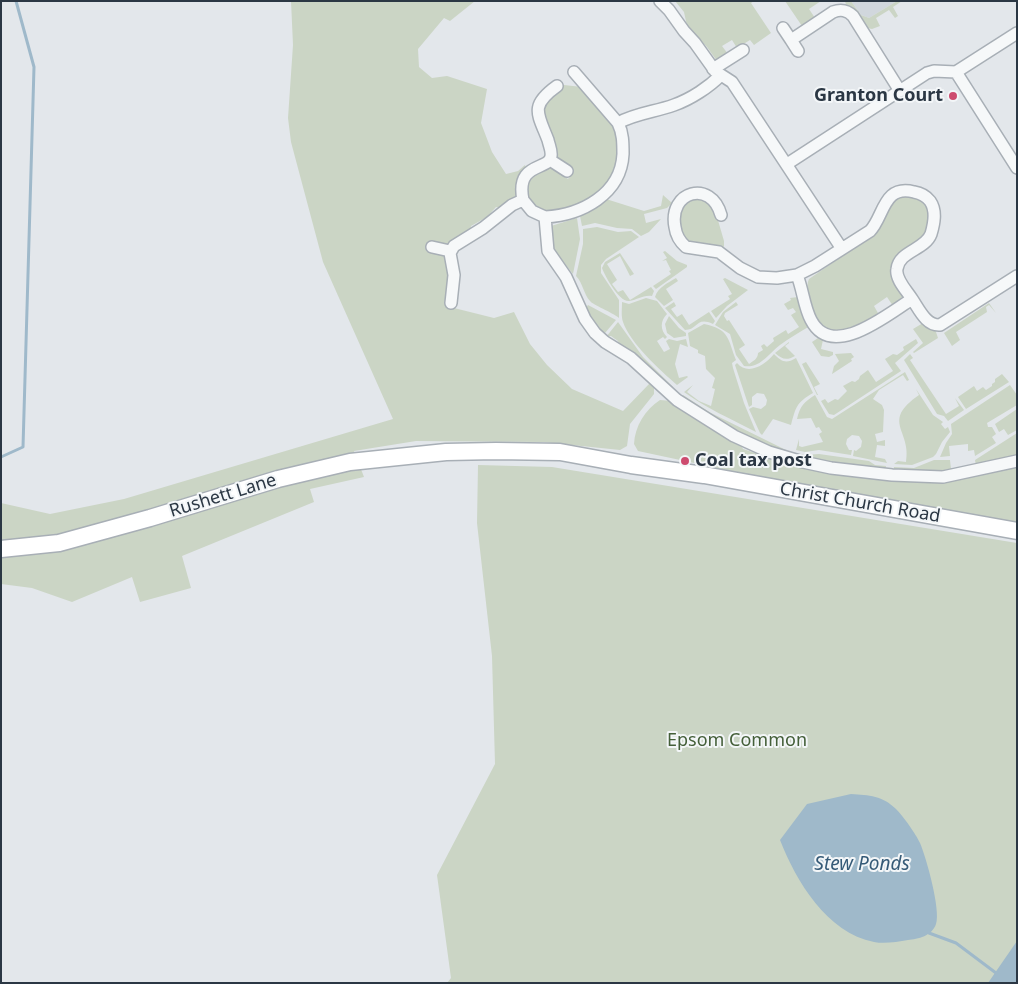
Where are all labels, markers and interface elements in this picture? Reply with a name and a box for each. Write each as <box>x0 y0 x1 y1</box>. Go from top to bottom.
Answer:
place label: Granton Court <box>814 85 943 107</box>
marker: Granton Court <box>947 90 959 102</box>
place label: Coal tax post <box>695 450 812 472</box>
marker: Coal tax post <box>679 455 691 467</box>
street label: Rushett Lane <box>167 469 279 523</box>
street label: Christ Church Road <box>778 478 942 528</box>
park label: Epsom Common <box>667 730 807 752</box>
water label: Stew Ponds <box>814 854 910 876</box>

